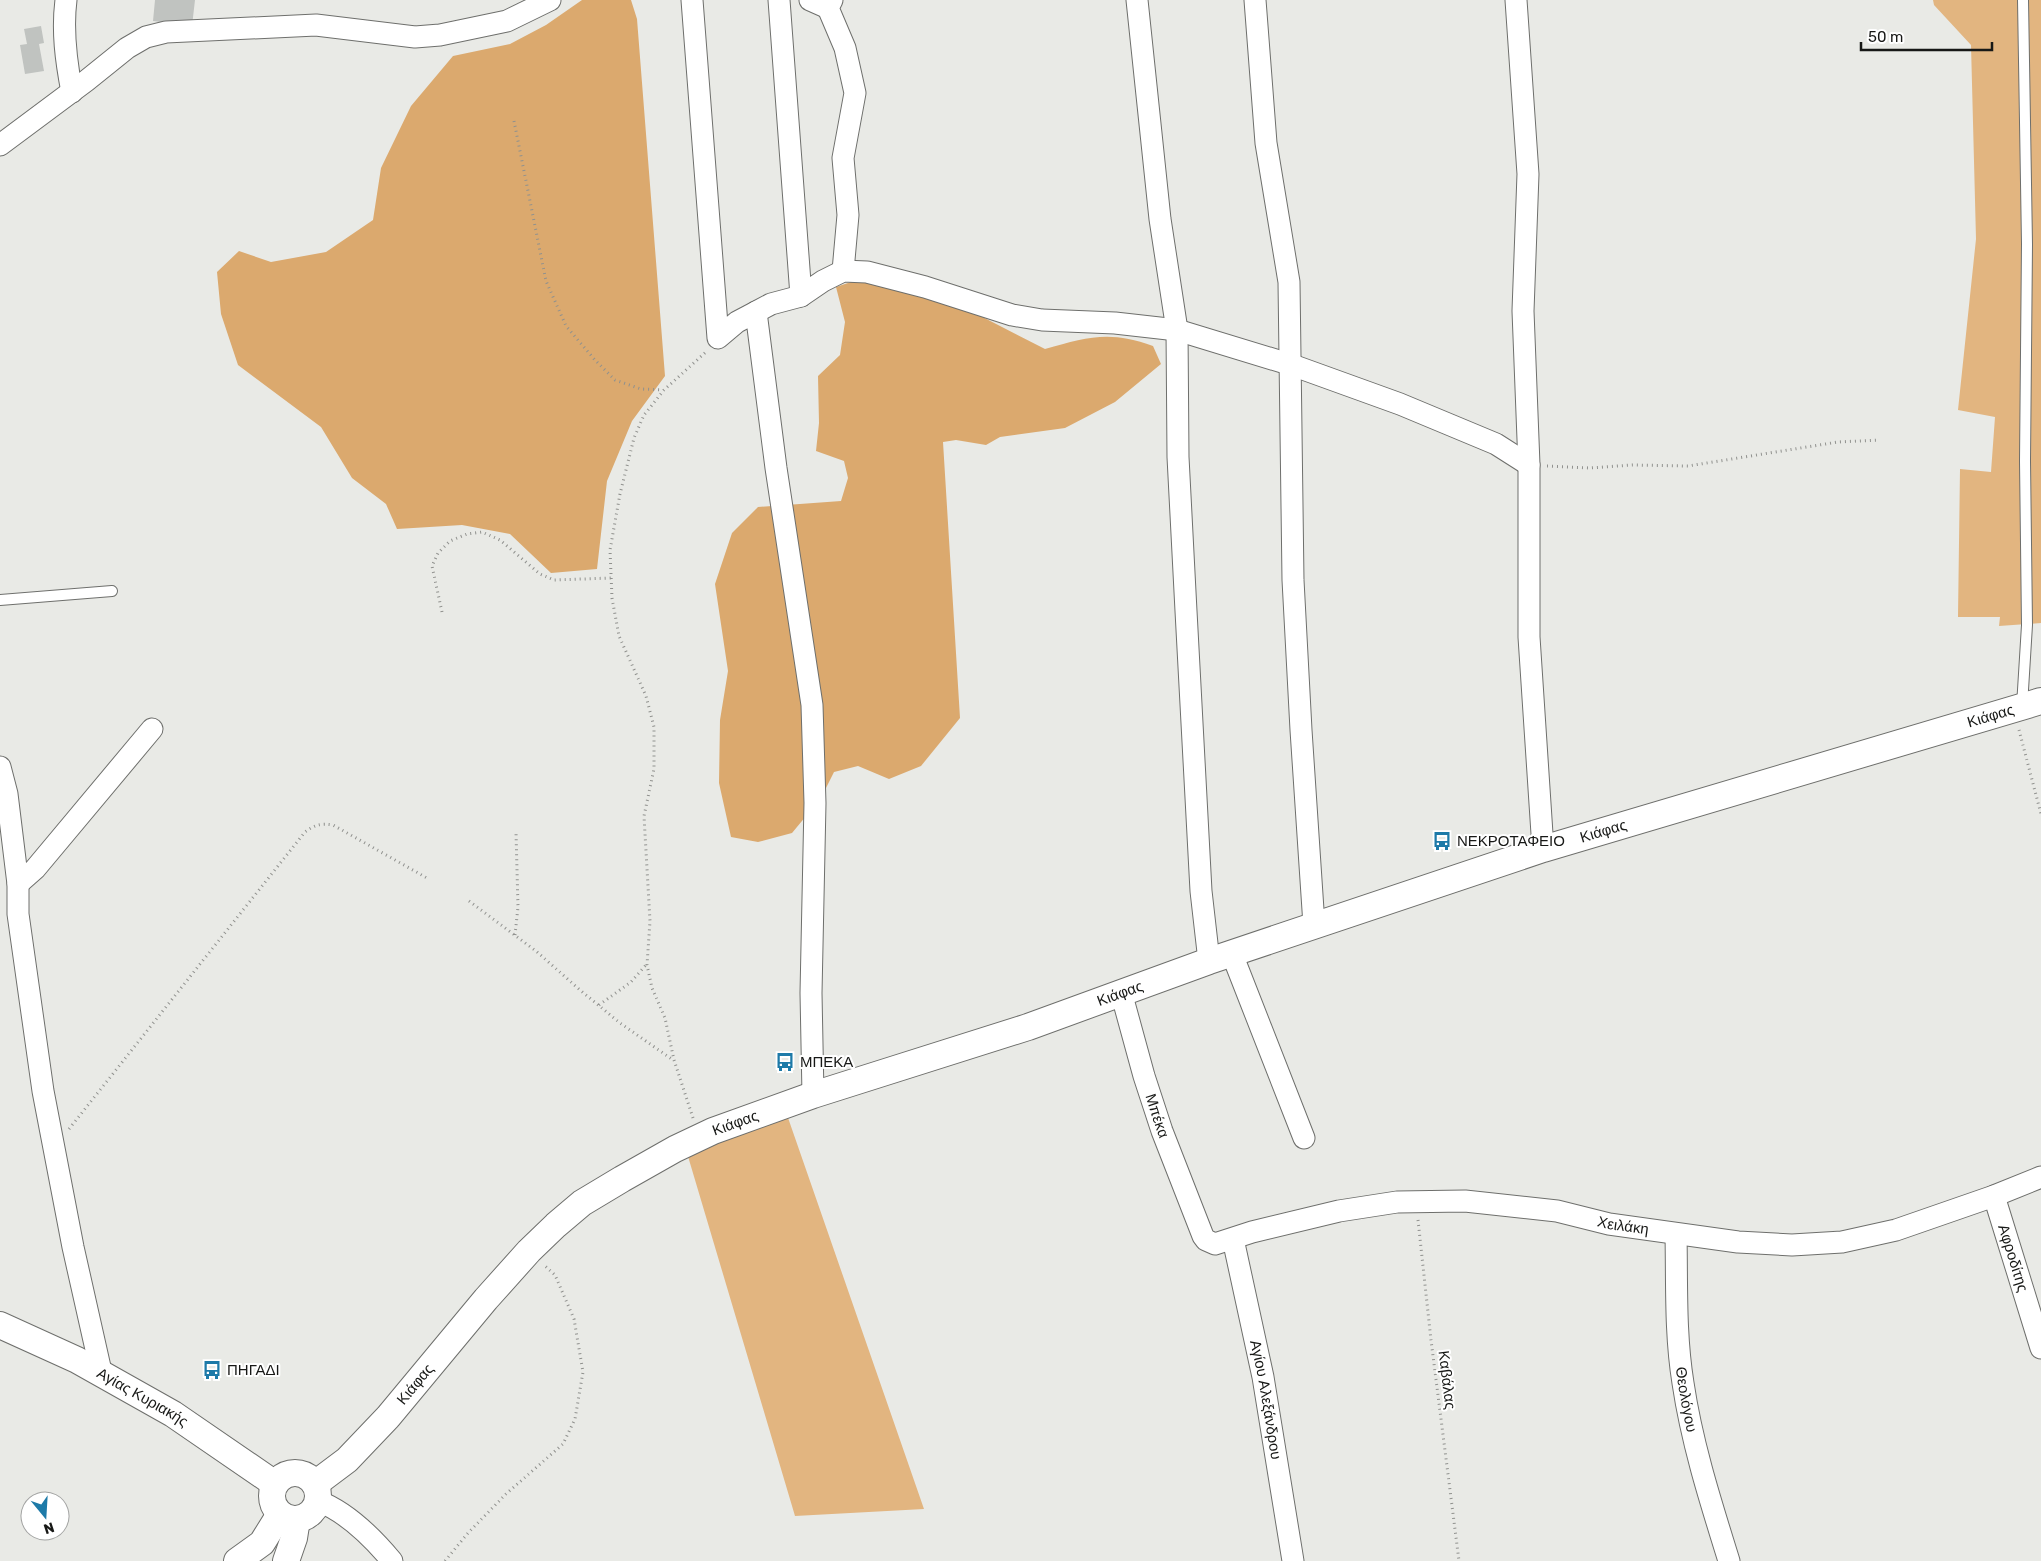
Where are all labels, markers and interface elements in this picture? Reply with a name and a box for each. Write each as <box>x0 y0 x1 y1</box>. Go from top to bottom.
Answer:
scale bar <box>1861 20 1992 52</box>
text: 50 m <box>1868 28 1903 46</box>
street label: Κιάφας <box>1965 701 2016 731</box>
street label: Κιάφας <box>1578 816 1629 846</box>
bus stop icon: ΝΕΚΡΟΤΑΦΕΙΟ <box>1431 830 1453 852</box>
place label: ΝΕΚΡΟΤΑΦΕΙΟ <box>1457 832 1565 850</box>
street label: Κιάφας <box>1094 977 1145 1010</box>
bus stop icon: ΜΠΕΚΑ <box>774 1051 796 1073</box>
place label: ΜΠΕΚΑ <box>800 1053 853 1071</box>
street label: Μπέκα <box>1141 1091 1173 1141</box>
street label: Κιάφας <box>710 1106 761 1140</box>
street label: Χειλάκη <box>1595 1212 1650 1238</box>
street label: Αφροδίτης <box>1994 1222 2032 1294</box>
street label: Αγίου Αλεξάνδρου <box>1246 1338 1285 1461</box>
street label: Καβάλας <box>1434 1350 1460 1410</box>
bus stop icon: ΠΗΓΑΔΙ <box>201 1359 223 1381</box>
street label: Κιάφας <box>393 1360 437 1408</box>
place label: ΠΗΓΑΔΙ <box>227 1361 280 1379</box>
street label: Αγίας Κυριακής <box>94 1364 192 1431</box>
street label: Θεολόγου <box>1672 1366 1701 1434</box>
north arrow <box>20 1491 70 1541</box>
text: N <box>41 1518 56 1538</box>

